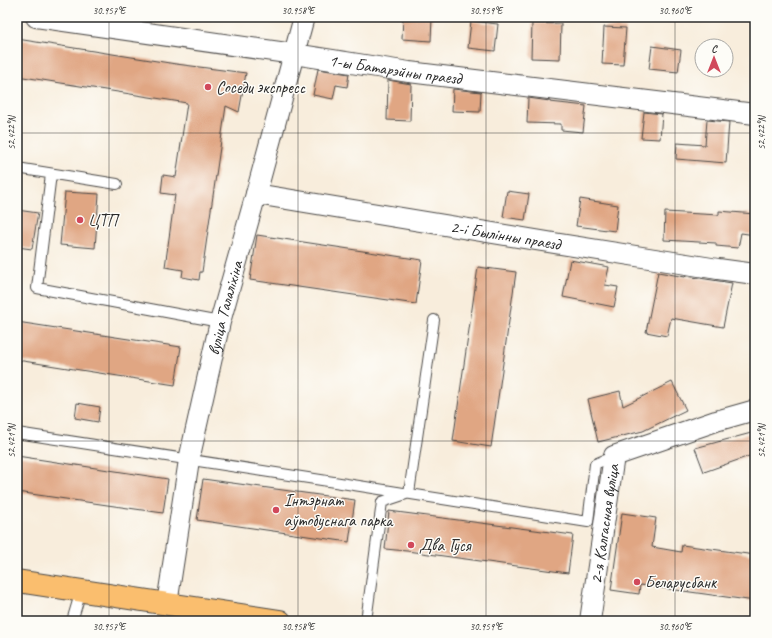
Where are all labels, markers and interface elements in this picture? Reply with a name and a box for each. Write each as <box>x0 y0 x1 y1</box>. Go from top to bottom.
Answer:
text: 30.957°E <box>93 4 127 17</box>
text: 30.958°E <box>282 4 316 17</box>
text: 30.959°E <box>470 4 504 17</box>
text: 30.960°E <box>659 4 693 17</box>
north arrow <box>694 38 734 78</box>
text: С <box>711 41 718 55</box>
street label: 1-ы Батарэйны праезд <box>327 49 465 89</box>
place label: Соседи экспресс <box>216 77 306 98</box>
marker: Соседи экспресс <box>203 82 213 92</box>
text: 52.422°N <box>5 114 18 150</box>
text: 52.422°N <box>755 114 768 150</box>
place label: ЦТП <box>88 210 120 231</box>
marker: ЦТП <box>75 215 85 225</box>
street label: 2-і Былінны праезд <box>449 216 564 255</box>
street label: вуліца Талаліхіна <box>202 257 248 357</box>
text: 52.421°N <box>5 422 18 458</box>
text: 52.421°N <box>755 422 768 458</box>
street label: 2-я Калгасная вуліца <box>585 461 623 585</box>
place label: Інтэрнат аўтобуснага парка <box>284 490 394 531</box>
marker: Інтэрнат аўтобуснага парка <box>271 505 281 515</box>
place label: Два Гуся <box>419 535 472 556</box>
marker: Два Гуся <box>406 540 416 550</box>
place label: Беларусбанк <box>645 572 718 593</box>
marker: Беларусбанк <box>632 577 642 587</box>
text: 30.957°E <box>93 620 127 633</box>
text: 30.958°E <box>282 620 316 633</box>
text: 30.959°E <box>470 620 504 633</box>
text: 30.960°E <box>659 620 693 633</box>

